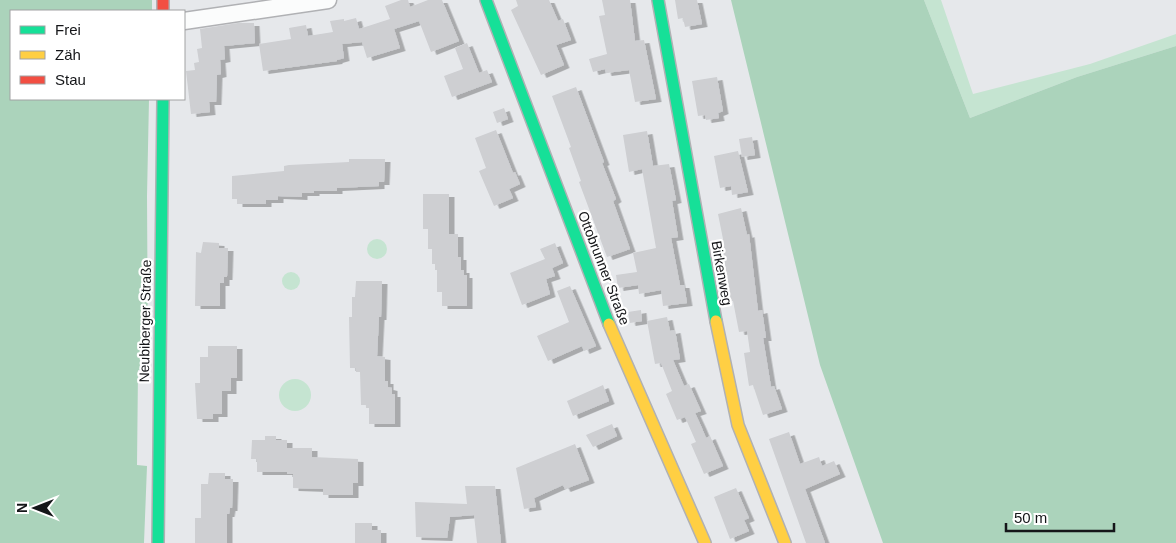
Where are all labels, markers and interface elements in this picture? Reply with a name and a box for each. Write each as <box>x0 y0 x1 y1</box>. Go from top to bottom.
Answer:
legend <box>10 10 185 100</box>
text: Frei <box>55 21 81 38</box>
text: Zäh <box>55 46 81 63</box>
text: Stau <box>55 71 86 88</box>
street label: Ottobrunner Straße <box>575 209 633 327</box>
street label: Birkenweg <box>708 239 736 307</box>
street label: Neubiberger Straße <box>136 259 154 383</box>
north arrow <box>10 483 60 533</box>
scale bar <box>1006 500 1114 532</box>
text: N <box>14 503 30 513</box>
text: 50 m <box>1014 509 1047 526</box>

